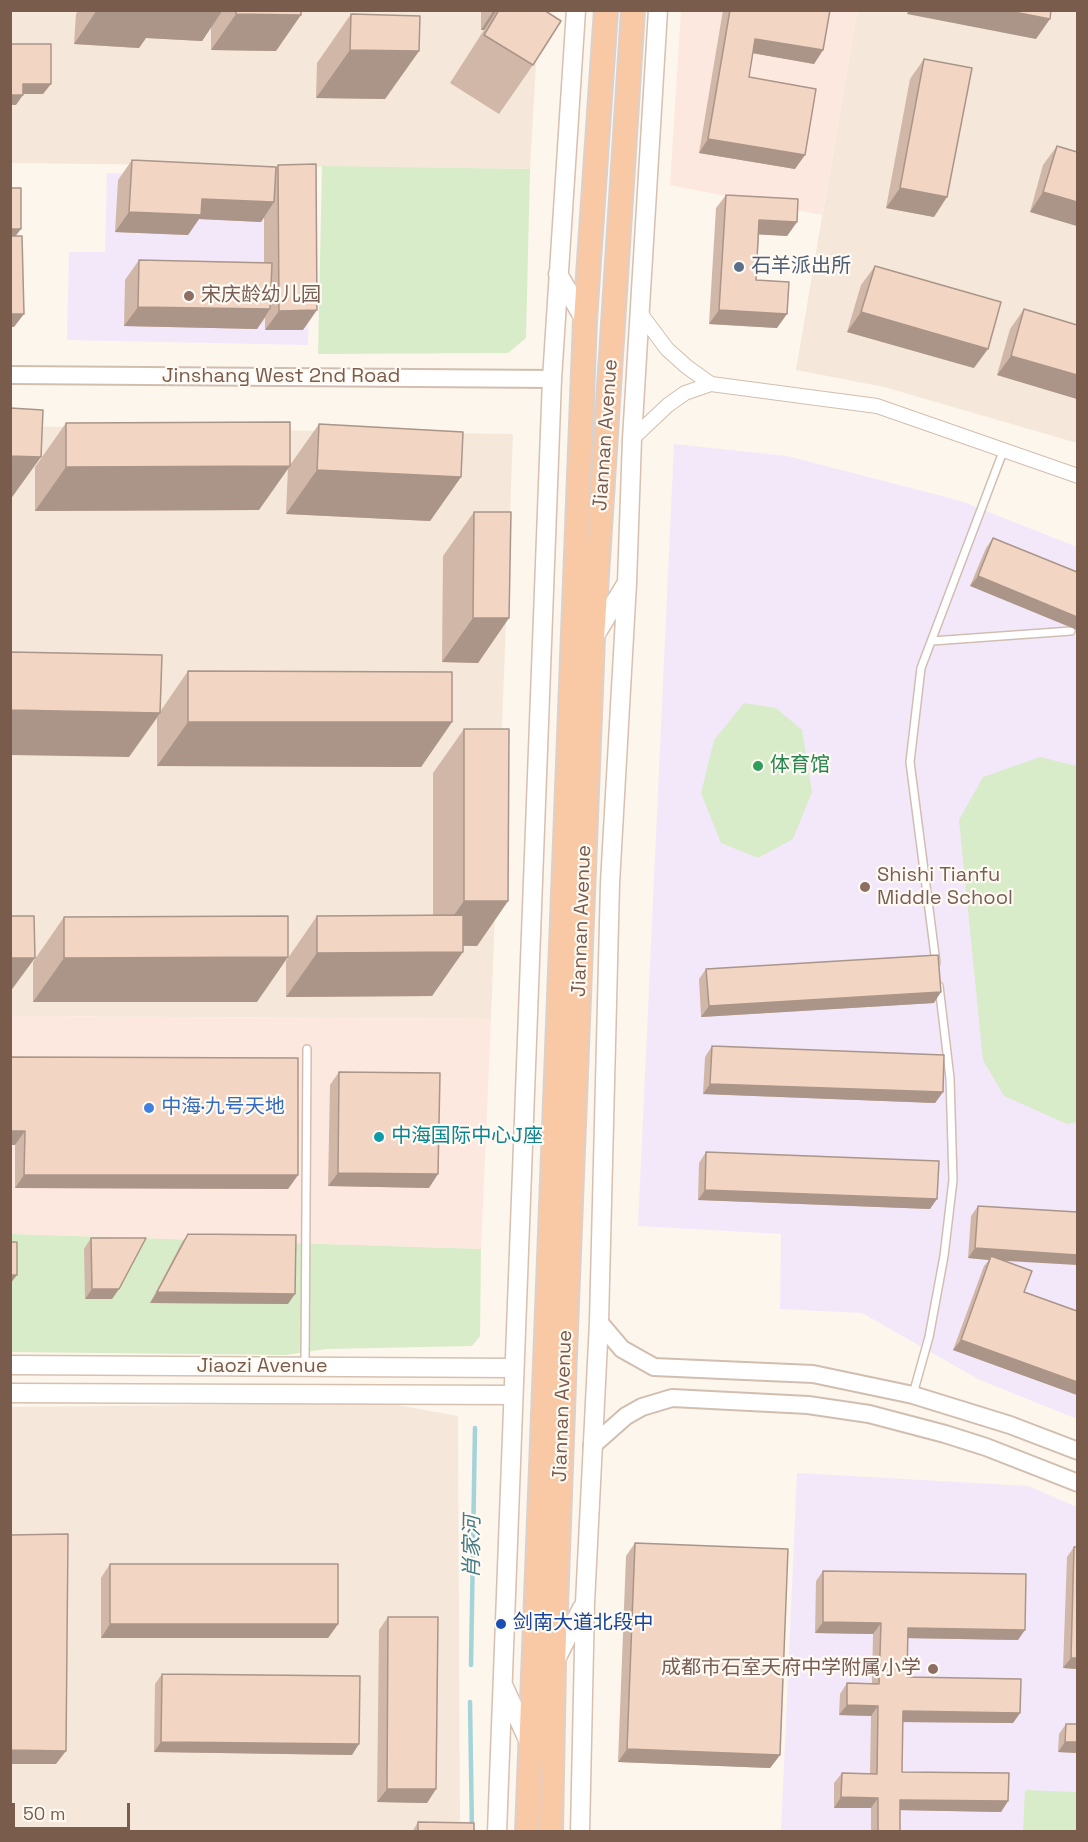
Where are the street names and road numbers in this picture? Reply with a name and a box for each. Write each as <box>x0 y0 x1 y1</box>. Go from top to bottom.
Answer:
street label: Jiannan Avenue <box>589 358 623 512</box>
street label: Jinshang West 2nd Road <box>162 365 400 389</box>
street label: Jiannan Avenue <box>567 844 597 998</box>
street label: Jiannan Avenue <box>548 1329 578 1483</box>
street label: Jiaozi Avenue <box>196 1355 328 1379</box>

